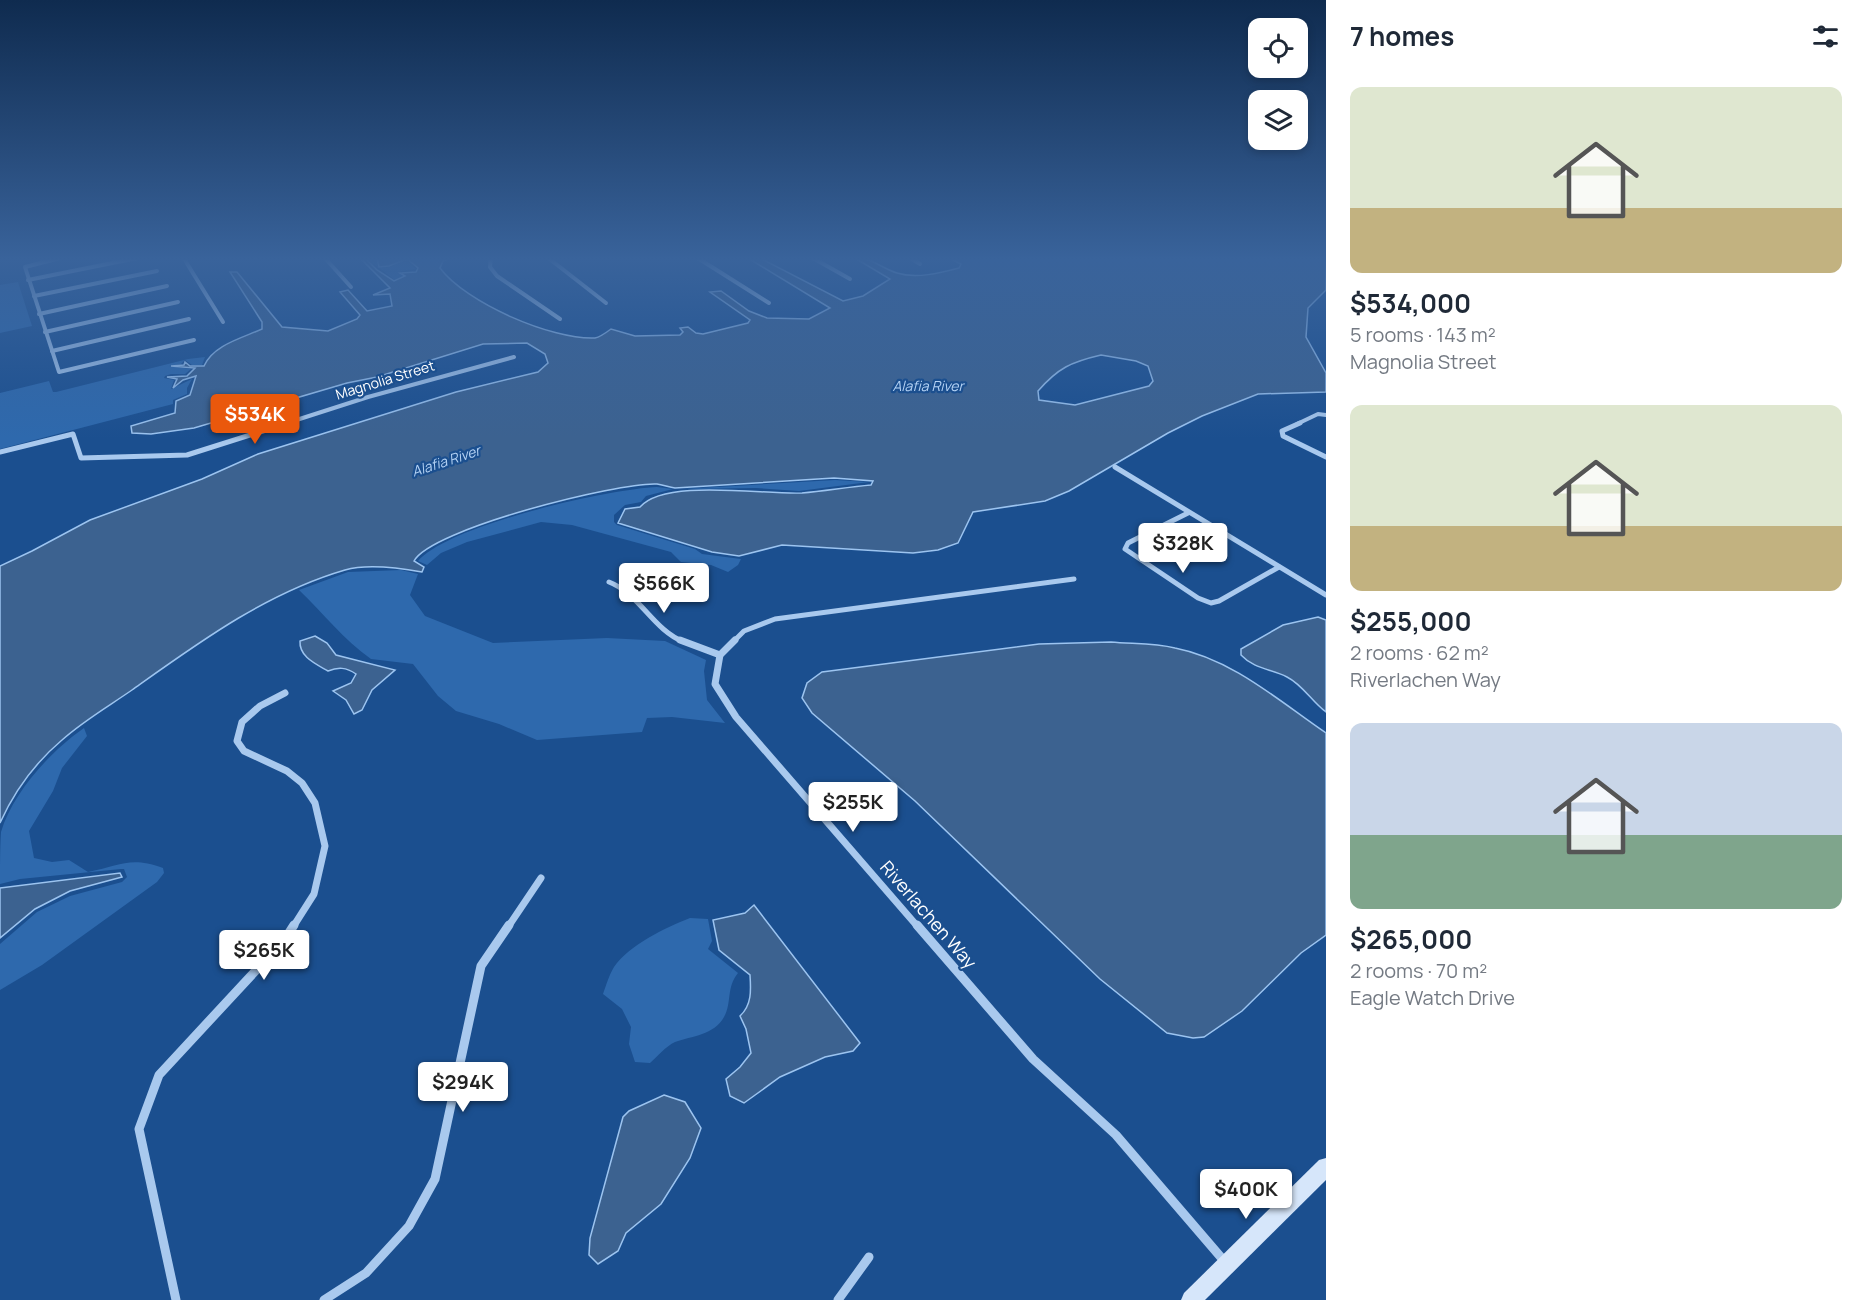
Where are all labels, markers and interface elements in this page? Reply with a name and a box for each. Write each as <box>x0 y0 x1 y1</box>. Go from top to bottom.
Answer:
map controls <box>1248 18 1308 150</box>
button: locate <box>1248 18 1308 78</box>
text: 7 homes <box>1350 18 1454 54</box>
icon: filters <box>1809 20 1842 53</box>
button: layers <box>1248 90 1308 150</box>
icon: home <box>1542 126 1650 234</box>
text: $534,000 <box>1350 285 1471 321</box>
text: 5 rooms · 143 m² <box>1350 321 1496 348</box>
text: Magnolia Street <box>1350 348 1497 375</box>
street label: Magnolia Street <box>333 355 437 404</box>
water label: Alafia River <box>892 376 965 395</box>
pin: $534K <box>213 394 297 445</box>
text: $534K <box>224 400 286 427</box>
water label: Alafia River <box>409 440 484 481</box>
icon: home <box>1542 444 1650 552</box>
pin: $328K <box>1141 523 1225 574</box>
text: $328K <box>1152 529 1214 556</box>
pin: $566K <box>622 563 706 614</box>
text: $566K <box>633 569 695 596</box>
text: $255,000 <box>1350 603 1472 639</box>
text: 2 rooms · 62 m² <box>1350 639 1489 666</box>
text: Riverlachen Way <box>1350 666 1501 693</box>
icon: home <box>1542 762 1650 870</box>
pin: $255K <box>811 782 895 833</box>
text: $255K <box>823 788 883 815</box>
street label: Riverlachen Way <box>875 855 983 974</box>
text: $265,000 <box>1350 921 1472 957</box>
pin: $265K <box>222 930 306 981</box>
text: $265K <box>233 936 295 963</box>
text: 2 rooms · 70 m² <box>1350 957 1487 984</box>
text: Eagle Watch Drive <box>1350 984 1515 1011</box>
pin: $294K <box>421 1062 505 1113</box>
text: $294K <box>432 1068 494 1095</box>
pin: $400K <box>1204 1169 1288 1220</box>
text: $400K <box>1214 1175 1278 1202</box>

